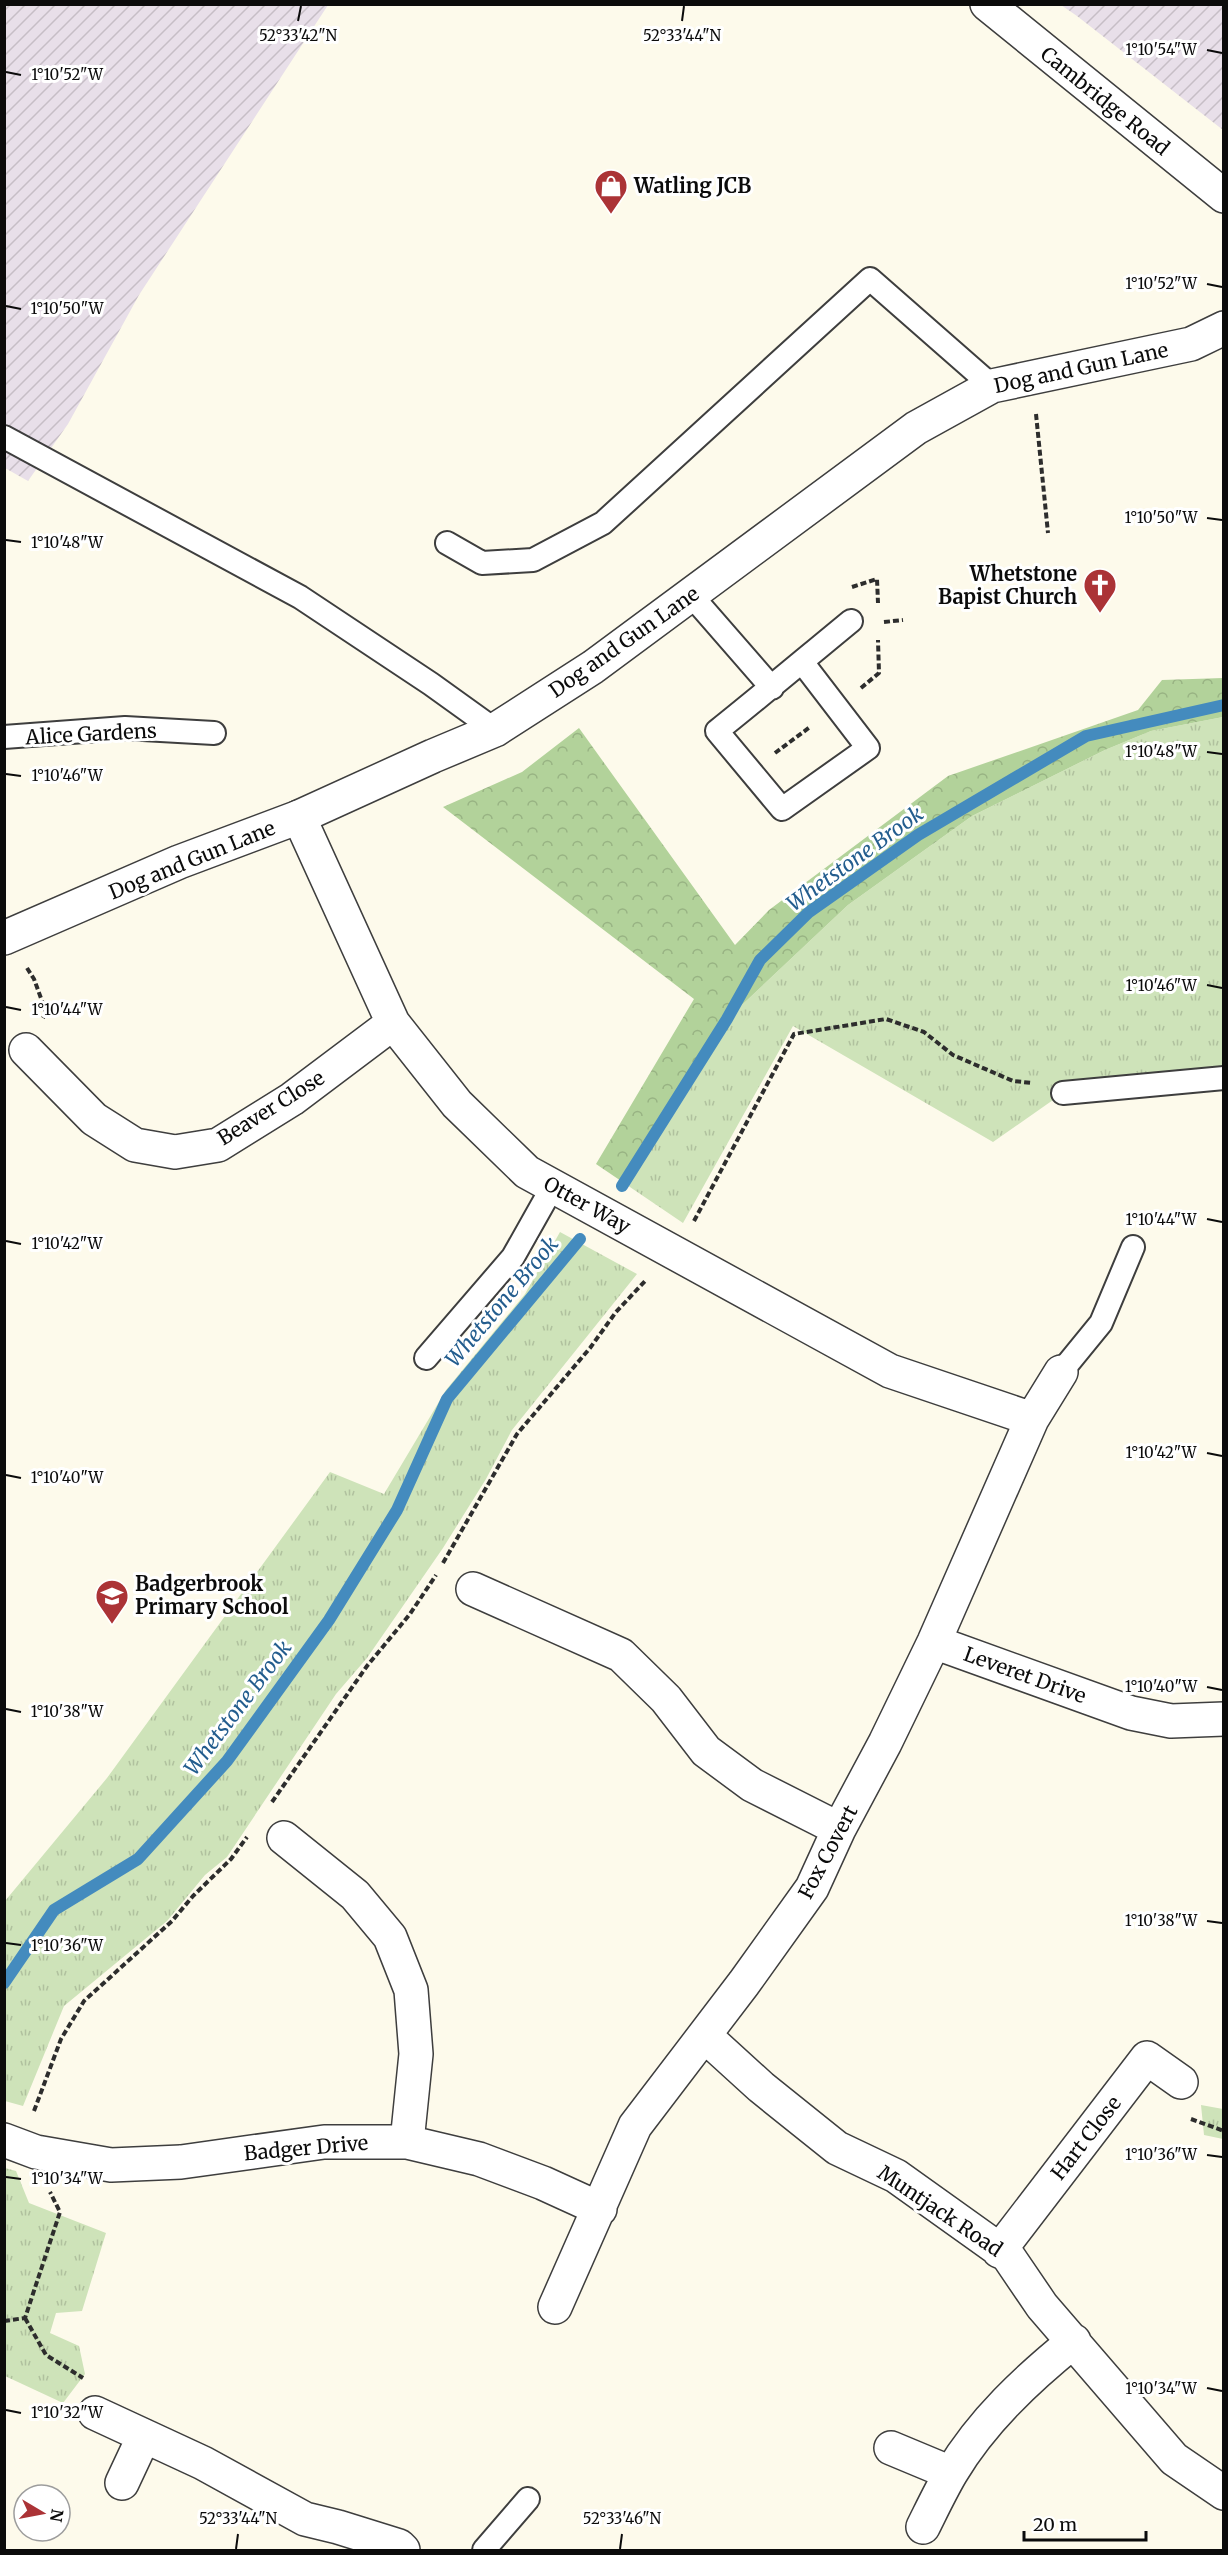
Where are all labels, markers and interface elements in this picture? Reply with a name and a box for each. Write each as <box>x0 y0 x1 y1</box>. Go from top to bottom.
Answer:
text: 52°33'42"N <box>259 26 337 45</box>
text: 52°33'44"N <box>643 26 721 45</box>
text: 1°10'54"W <box>1125 40 1198 59</box>
street label: Cambridge Road <box>1036 41 1175 160</box>
text: 1°10'52"W <box>31 65 104 84</box>
shop icon: Watling JCB <box>593 168 629 215</box>
place label: Watling JCB <box>633 173 751 198</box>
text: 1°10'52"W <box>1125 274 1198 293</box>
text: 1°10'50"W <box>30 299 105 318</box>
street label: Dog and Gun Lane <box>992 337 1170 398</box>
text: 1°10'50"W <box>1124 508 1199 527</box>
text: 1°10'48"W <box>31 533 104 552</box>
place label: Whetstone Bapist Church <box>938 561 1078 609</box>
church icon: Whetstone Bapist Church <box>1082 567 1118 614</box>
street label: Dog and Gun Lane <box>544 581 703 703</box>
street label: Alice Gardens <box>24 718 157 749</box>
text: 1°10'48"W <box>1125 742 1198 761</box>
text: 1°10'46"W <box>31 766 104 785</box>
water label: Whetstone Brook <box>781 800 929 917</box>
street label: Dog and Gun Lane <box>105 815 279 904</box>
text: 1°10'46"W <box>1125 976 1198 995</box>
text: 1°10'44"W <box>32 1000 103 1019</box>
street label: Beaver Close <box>213 1065 329 1150</box>
street label: Otter Way <box>539 1171 635 1239</box>
text: 1°10'44"W <box>1126 1210 1197 1229</box>
water label: Whetstone Brook <box>439 1230 564 1372</box>
text: 1°10'42"W <box>32 1234 104 1253</box>
text: 1°10'42"W <box>1126 1443 1198 1462</box>
text: 1°10'40"W <box>31 1468 104 1487</box>
place label: Badgerbrook Primary School <box>135 1571 289 1619</box>
school or university icon: Badgerbrook Primary School <box>94 1578 130 1625</box>
water label: Whetstone Brook <box>178 1634 297 1781</box>
street label: Leveret Drive <box>961 1641 1090 1708</box>
text: 1°10'40"W <box>1125 1677 1198 1696</box>
text: 1°10'38"W <box>31 1702 104 1721</box>
street label: Fox Covert <box>793 1801 863 1903</box>
text: 1°10'38"W <box>1125 1911 1198 1930</box>
text: 1°10'36"W <box>31 1936 104 1955</box>
street label: Hart Close <box>1045 2091 1126 2185</box>
street label: Badger Drive <box>243 2130 369 2165</box>
text: 1°10'36"W <box>1125 2145 1198 2164</box>
street label: Muntjack Road <box>873 2160 1007 2262</box>
text: 1°10'34"W <box>31 2169 104 2188</box>
text: 1°10'34"W <box>1125 2379 1198 2398</box>
text: 1°10'32"W <box>31 2403 104 2422</box>
north arrow <box>12 2483 72 2543</box>
scale bar <box>1024 2504 1146 2542</box>
text: N <box>46 2508 68 2524</box>
text: 52°33'44"N <box>199 2509 277 2528</box>
text: 52°33'46"N <box>583 2509 662 2528</box>
text: 20 m <box>1033 2513 1077 2536</box>

